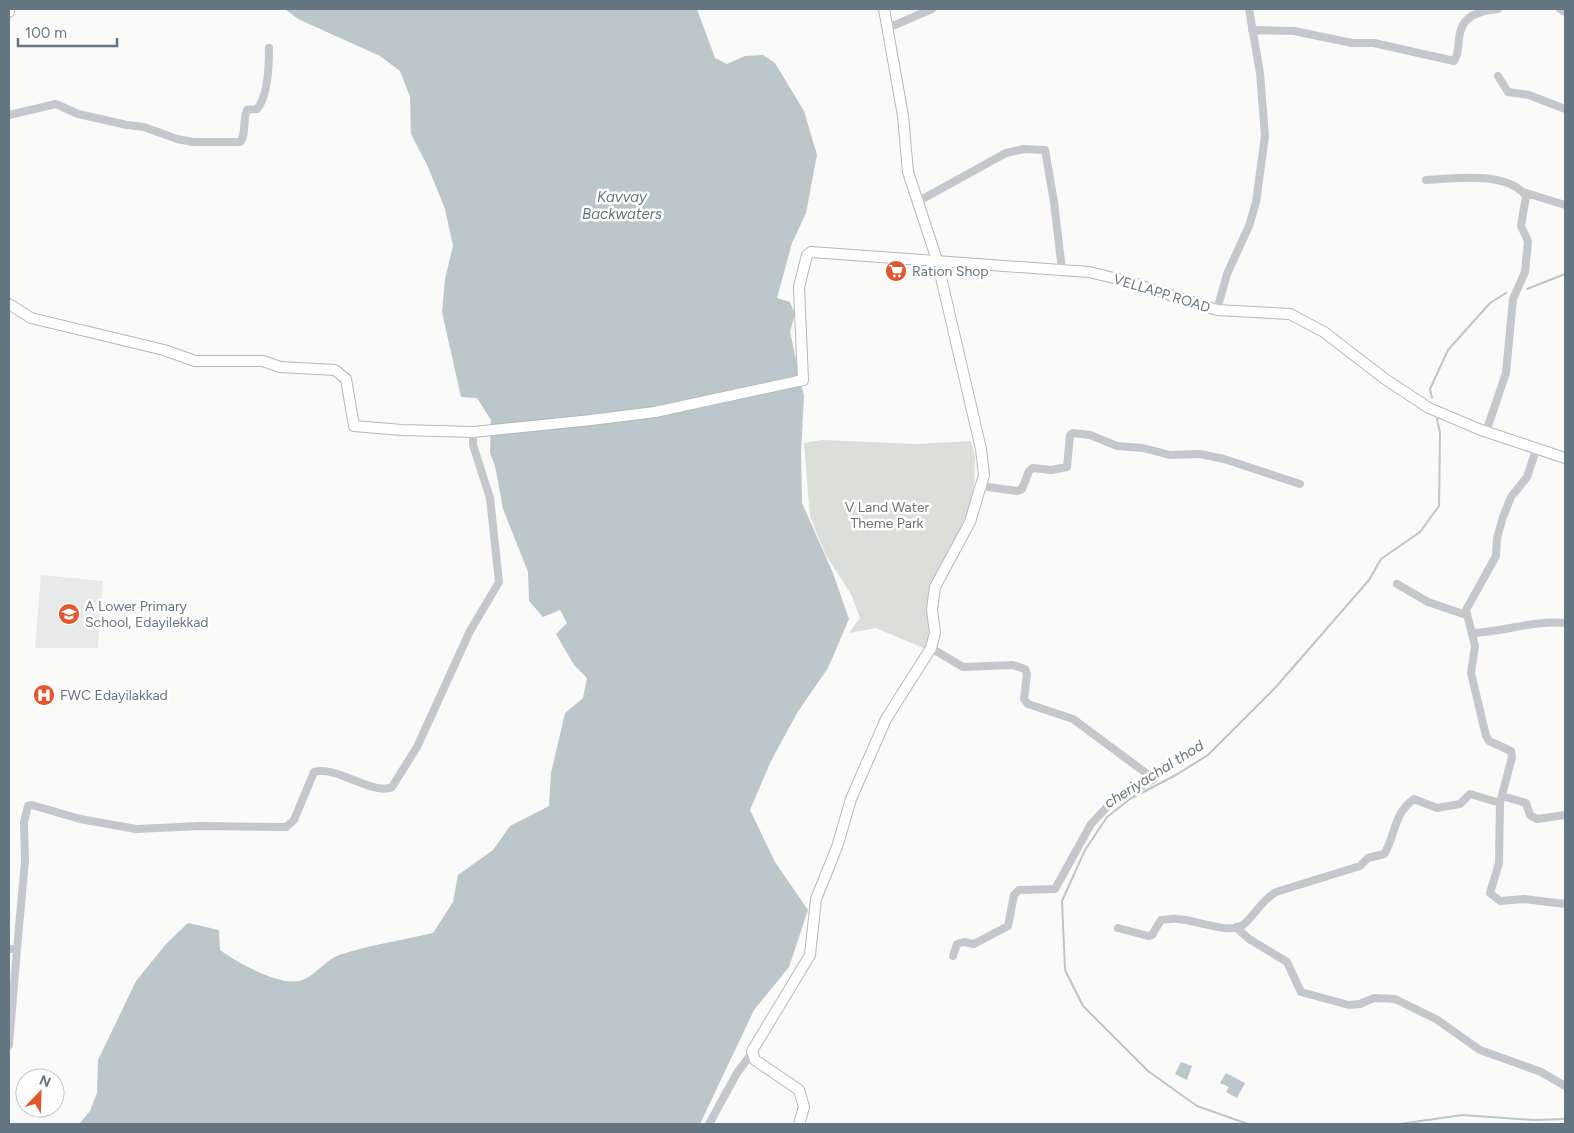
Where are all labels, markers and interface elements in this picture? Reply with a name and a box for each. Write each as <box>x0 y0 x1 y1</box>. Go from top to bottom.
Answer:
scale bar <box>18 15 116 47</box>
text: 100 m <box>25 24 67 42</box>
water label: Kavvay Backwaters <box>582 188 662 223</box>
supermarket icon: Ration Shop <box>884 259 908 283</box>
place label: Ration Shop <box>912 263 989 280</box>
street label: VELLAPP ROAD <box>1111 271 1212 316</box>
park label: V Land Water Theme Park <box>845 499 930 532</box>
place label: A Lower Primary School, Edayilekkad <box>85 598 209 631</box>
school or university icon: A Lower Primary School, Edayilekkad <box>57 602 81 626</box>
hospital icon: FWC Edayilakkad <box>32 683 56 707</box>
place label: FWC Edayilakkad <box>60 687 168 704</box>
water label: cheriyachal thod <box>1101 736 1207 812</box>
north arrow <box>15 1068 65 1118</box>
text: N <box>37 1072 53 1091</box>

